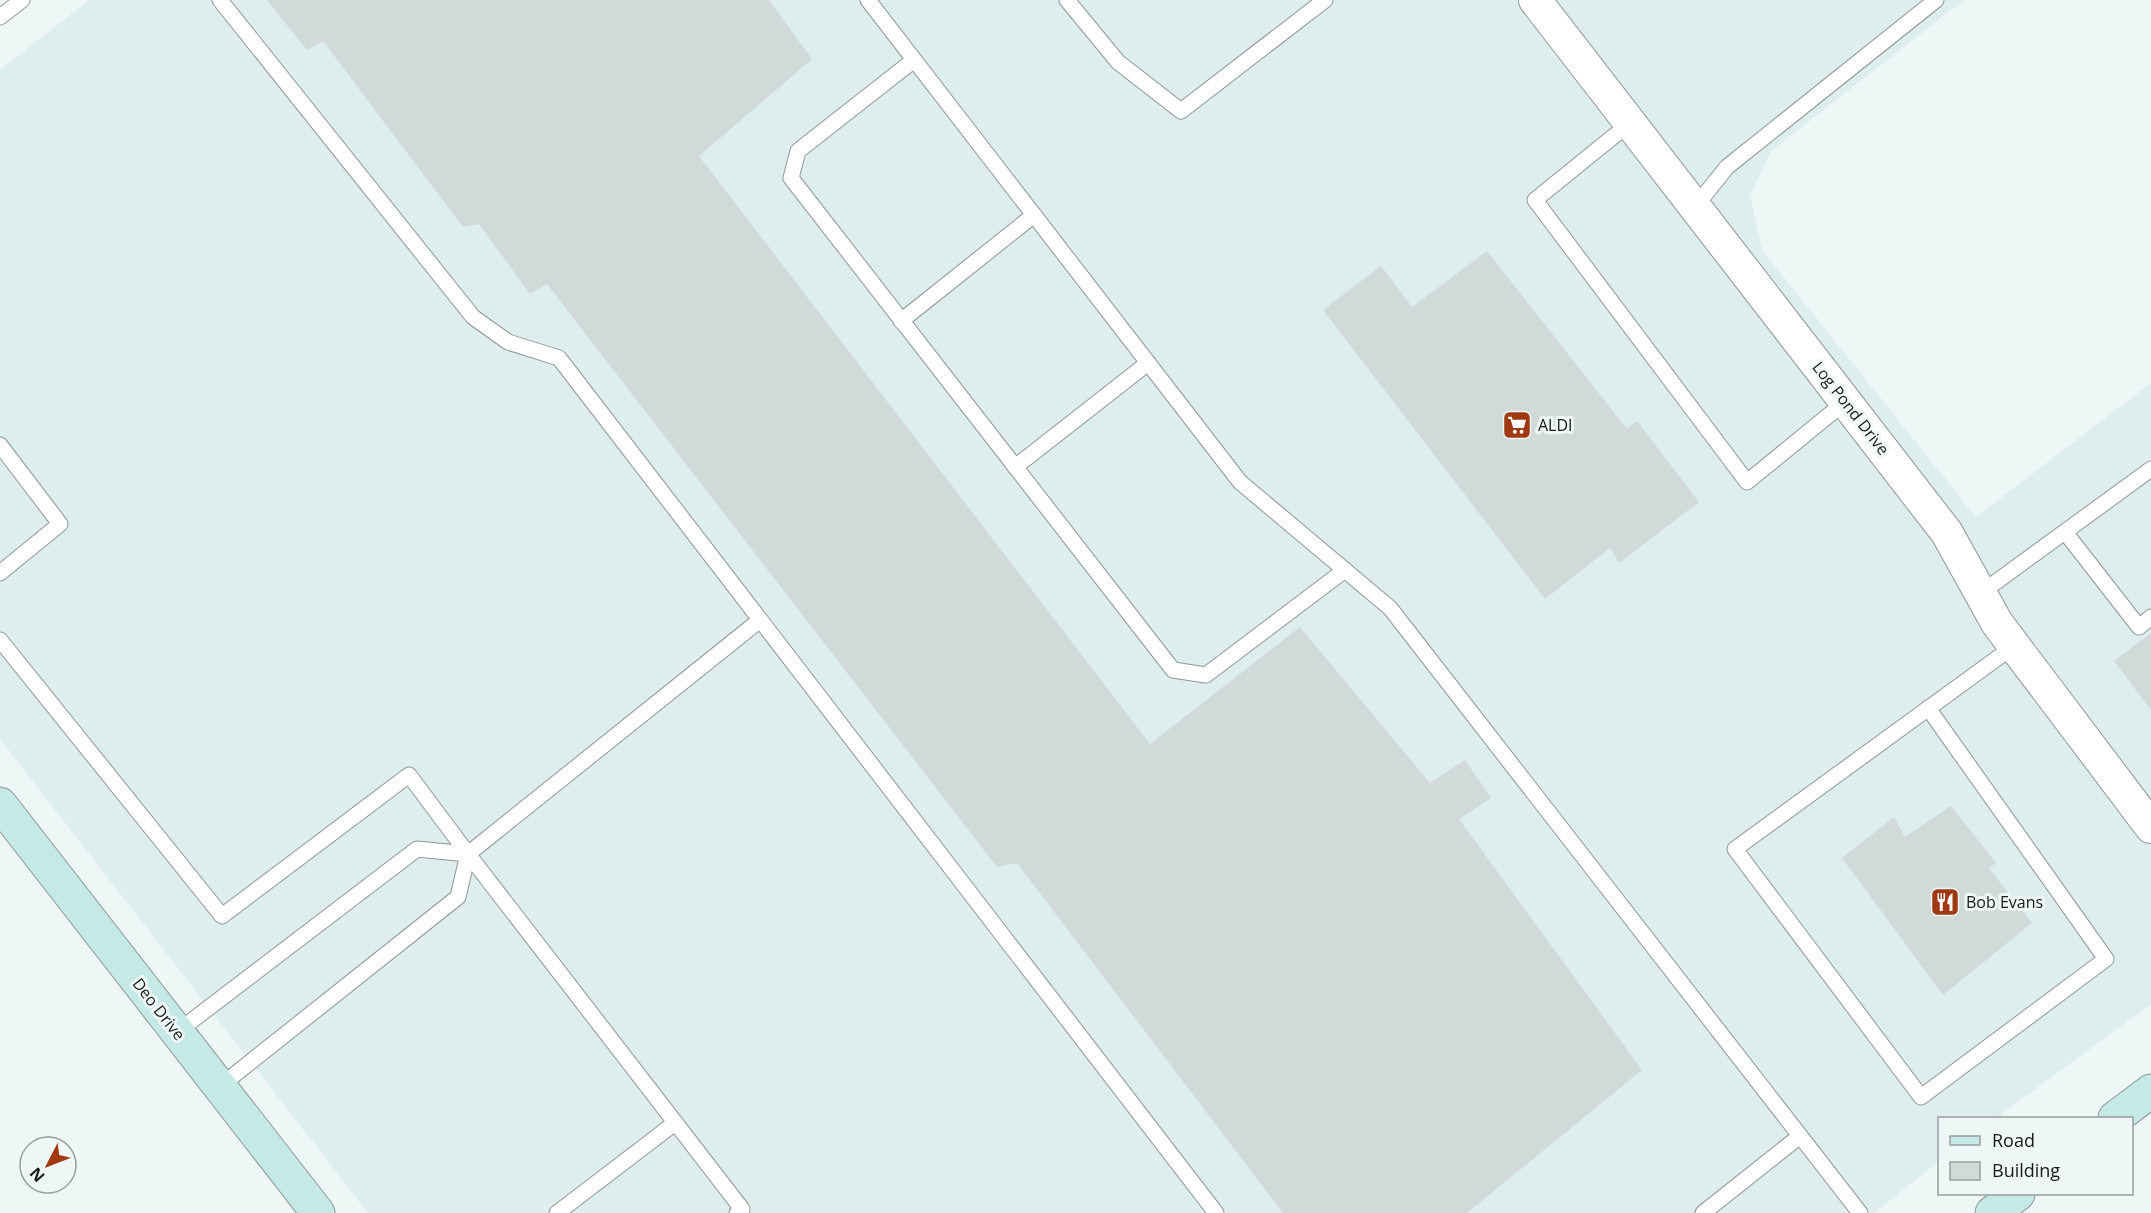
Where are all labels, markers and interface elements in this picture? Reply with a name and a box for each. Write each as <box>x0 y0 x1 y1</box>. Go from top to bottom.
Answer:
street label: Log Pond Drive <box>1808 357 1894 459</box>
supermarket icon: ALDI <box>1501 409 1533 441</box>
place label: ALDI <box>1538 414 1573 436</box>
restaurant icon: Bob Evans <box>1929 886 1961 918</box>
place label: Bob Evans <box>1966 891 2043 913</box>
street label: Deo Drive <box>128 973 190 1045</box>
legend <box>1938 1117 2133 1195</box>
text: Road <box>1992 1128 2035 1152</box>
north arrow <box>18 1135 78 1195</box>
text: Building <box>1992 1158 2060 1182</box>
text: N <box>24 1163 49 1187</box>

